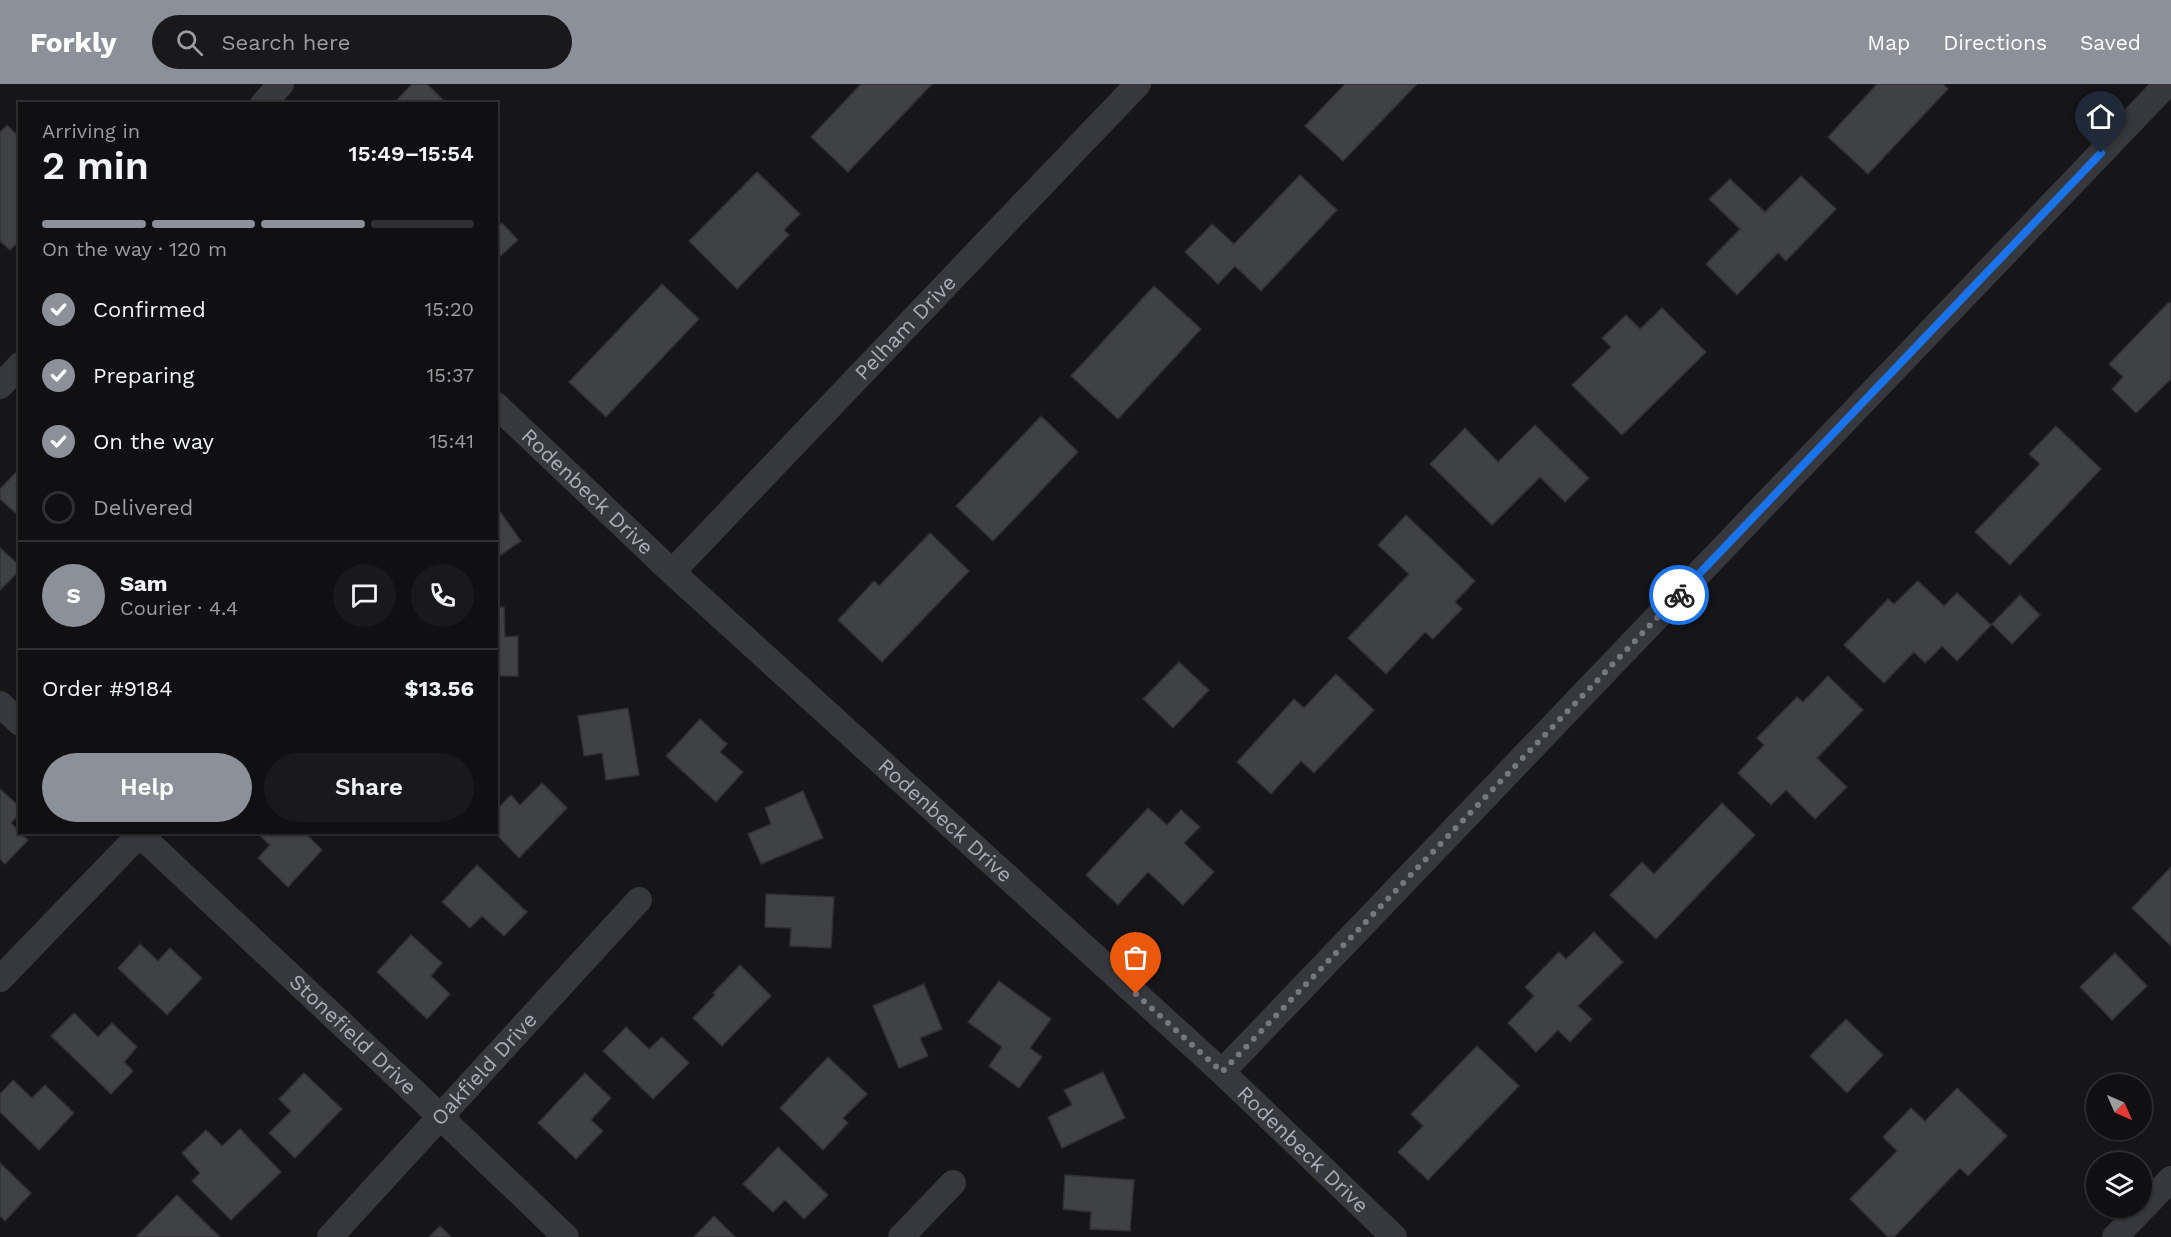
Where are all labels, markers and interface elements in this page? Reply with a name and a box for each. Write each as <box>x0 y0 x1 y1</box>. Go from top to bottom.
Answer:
search box <box>152 15 572 69</box>
text: Forkly <box>30 26 116 59</box>
icon: search <box>173 26 206 59</box>
text: Search here <box>221 30 350 55</box>
text: Map <box>1867 30 1910 55</box>
text: Directions <box>1943 30 2047 55</box>
text: Saved <box>2080 30 2141 55</box>
pin <box>2075 91 2126 153</box>
icon: home <box>2084 100 2117 133</box>
text: Arriving in <box>42 119 140 143</box>
text: 15:49–15:54 <box>349 141 474 166</box>
text: 2 min <box>42 143 149 188</box>
text: On the way · 120 m <box>42 237 227 261</box>
street label: Pelham Drive <box>849 270 961 385</box>
icon: check <box>42 293 75 326</box>
text: Confirmed <box>93 297 206 322</box>
text: 15:20 <box>425 297 474 321</box>
icon: check <box>42 359 75 392</box>
text: Preparing <box>93 363 194 388</box>
text: 15:37 <box>427 363 474 387</box>
street label: Rodenbeck Drive <box>517 423 659 560</box>
icon: check <box>42 425 75 458</box>
text: On the way <box>93 429 214 454</box>
text: 15:41 <box>429 429 474 453</box>
text: Delivered <box>93 495 193 520</box>
button: chat <box>333 564 396 627</box>
button: phone <box>411 564 474 627</box>
courier <box>1649 565 1709 625</box>
text: Sam <box>120 571 168 596</box>
icon: bike <box>1663 579 1696 612</box>
text: S <box>66 583 81 608</box>
text: Courier · 4.4 <box>120 596 238 620</box>
text: Order #9184 <box>42 676 173 701</box>
text: $13.56 <box>405 676 474 701</box>
button: Help <box>42 753 252 822</box>
button: Share <box>264 753 474 822</box>
street label: Rodenbeck Drive <box>873 753 1018 887</box>
pin <box>1110 932 1161 994</box>
icon: bag <box>1119 941 1152 974</box>
street label: Stonefield Drive <box>285 969 422 1100</box>
street label: Oakfield Drive <box>426 1007 542 1130</box>
north arrow <box>2086 1074 2152 1140</box>
map controls <box>2086 1074 2152 1218</box>
street label: Rodenbeck Drive <box>1232 1081 1374 1218</box>
button: layers <box>2086 1152 2152 1218</box>

